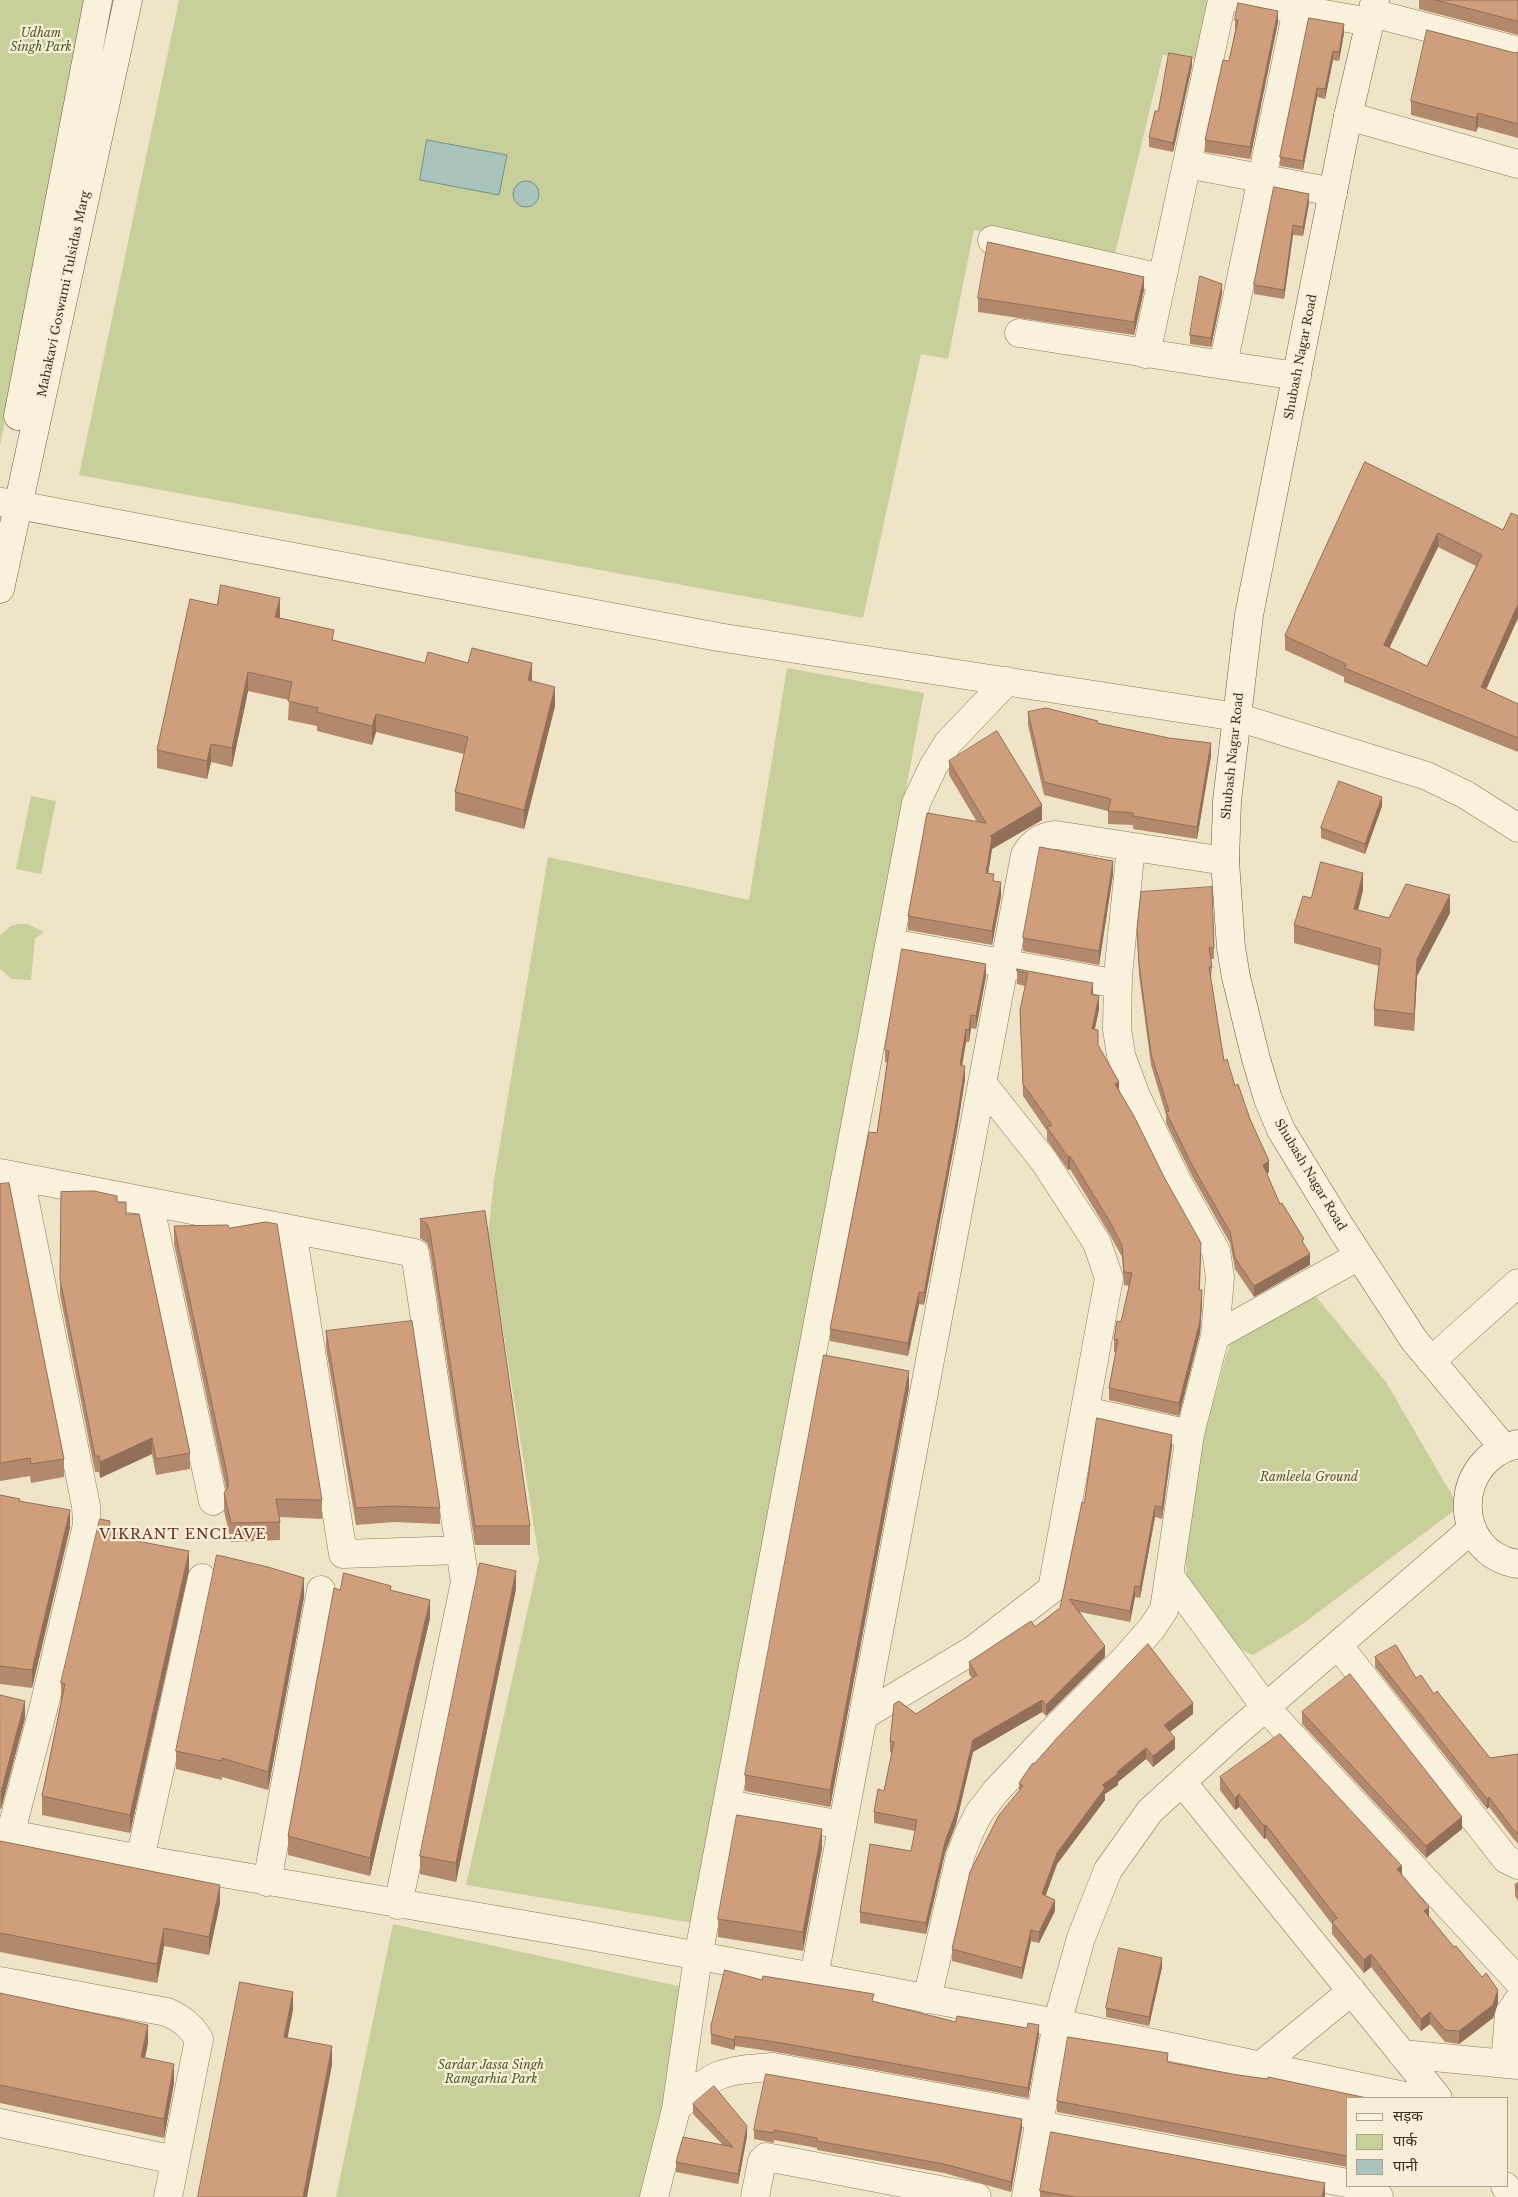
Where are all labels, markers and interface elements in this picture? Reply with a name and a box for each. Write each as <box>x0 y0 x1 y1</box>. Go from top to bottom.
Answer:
park label: Udham Singh Park <box>10 27 72 55</box>
street label: Mahakavi Goswami Tulsidas Marg <box>35 189 93 399</box>
street label: Shubash Nagar Road <box>1282 293 1320 421</box>
street label: Shubash Nagar Road <box>1219 692 1247 820</box>
street label: Shubash Nagar Road <box>1271 1117 1349 1233</box>
park label: Ramleela Ground <box>1260 1471 1358 1485</box>
district label: VIKRANT ENCLAVE <box>97 1527 269 1543</box>
park label: Sardar Jassa Singh Ramgarhia Park <box>438 2059 544 2087</box>
legend <box>1346 2097 1508 2187</box>
text: सड़क <box>1393 2106 1423 2125</box>
text: पार्क <box>1393 2131 1417 2150</box>
text: पानी <box>1393 2156 1418 2175</box>

